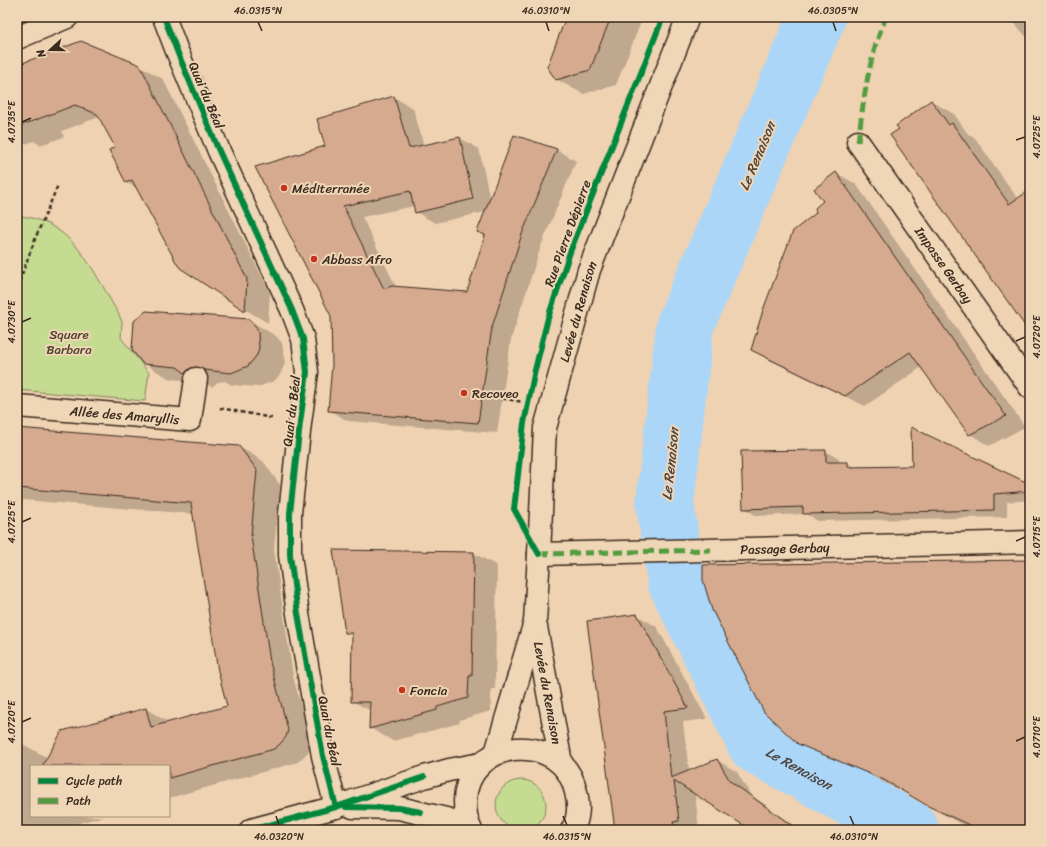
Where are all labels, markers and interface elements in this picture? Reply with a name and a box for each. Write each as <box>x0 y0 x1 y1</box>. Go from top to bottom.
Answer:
text: 46.0315°N <box>234 2 282 20</box>
text: 46.0310°N <box>522 2 570 20</box>
text: 46.0305°N <box>808 2 858 20</box>
north arrow <box>30 30 70 70</box>
text: N <box>31 46 52 61</box>
street label: Quai du Béal <box>182 58 231 133</box>
text: 4.0735°E <box>3 99 21 143</box>
text: 4.0725°E <box>1028 114 1046 159</box>
water label: Le Renaison <box>732 117 784 194</box>
street label: Rue Pierre Dépierre <box>537 176 598 290</box>
place label: Méditerranée <box>292 177 370 200</box>
marker: Méditerranée <box>279 183 289 193</box>
street label: Impasse Gerbay <box>908 221 979 309</box>
place label: Abbass Afro <box>321 248 392 271</box>
marker: Abbass Afro <box>309 254 319 264</box>
street label: Levée du Renaison <box>553 258 603 365</box>
text: 4.0730°E <box>3 299 21 343</box>
text: 4.0720°E <box>1028 314 1046 359</box>
park label: Square Barbara <box>46 323 92 361</box>
street label: Quai du Béal <box>276 374 307 448</box>
place label: Recoveo <box>472 382 519 405</box>
marker: Recoveo <box>459 388 469 398</box>
street label: Allée des Amaryllis <box>68 399 181 431</box>
water label: Le Renaison <box>654 425 687 501</box>
text: 4.0725°E <box>3 499 21 544</box>
text: 4.0715°E <box>1028 515 1046 558</box>
street label: Passage Gerbay <box>740 536 830 561</box>
street label: Levée du Renaison <box>527 640 568 746</box>
place label: Foncia <box>410 679 448 702</box>
marker: Foncia <box>397 685 407 695</box>
street label: Quai du Béal <box>311 694 348 769</box>
text: 4.0720°E <box>3 699 21 744</box>
text: 4.0710°E <box>1028 715 1046 758</box>
water label: Le Renaison <box>761 740 838 798</box>
legend <box>30 765 170 817</box>
text: Cycle path <box>66 770 122 792</box>
text: Path <box>66 790 91 812</box>
text: 46.0320°N <box>254 828 304 846</box>
text: 46.0315°N <box>543 828 591 846</box>
text: 46.0310°N <box>830 828 878 846</box>

